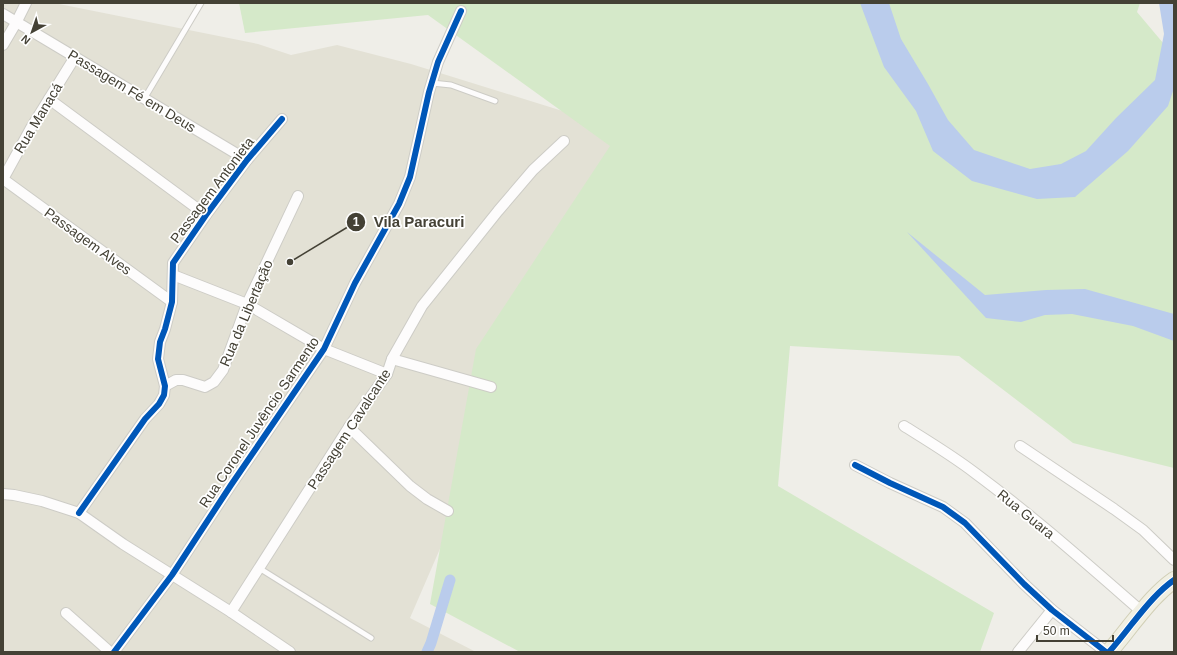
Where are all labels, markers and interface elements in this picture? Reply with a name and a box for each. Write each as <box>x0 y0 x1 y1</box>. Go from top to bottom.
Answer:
north arrow <box>12 12 52 52</box>
text: N <box>19 32 32 47</box>
street label: Passagem Fé em Deus <box>65 46 199 136</box>
street label: Rua Manacá <box>11 80 65 156</box>
street label: Passagem Antonieta <box>167 134 257 246</box>
street label: Passagem Alves <box>41 204 135 278</box>
callout: Vila Paracuri <box>346 208 472 235</box>
text: Vila Paracuri <box>374 213 464 230</box>
text: 1 <box>353 215 360 229</box>
street label: Rua da Libertação <box>216 257 276 369</box>
street label: Rua Coronel Juvêncio Sarmento <box>196 333 322 510</box>
street label: Passagem Cavalcante <box>304 366 394 492</box>
street label: Rua Guara <box>994 486 1058 542</box>
scale bar <box>1037 617 1113 643</box>
text: 50 m <box>1043 624 1070 638</box>

